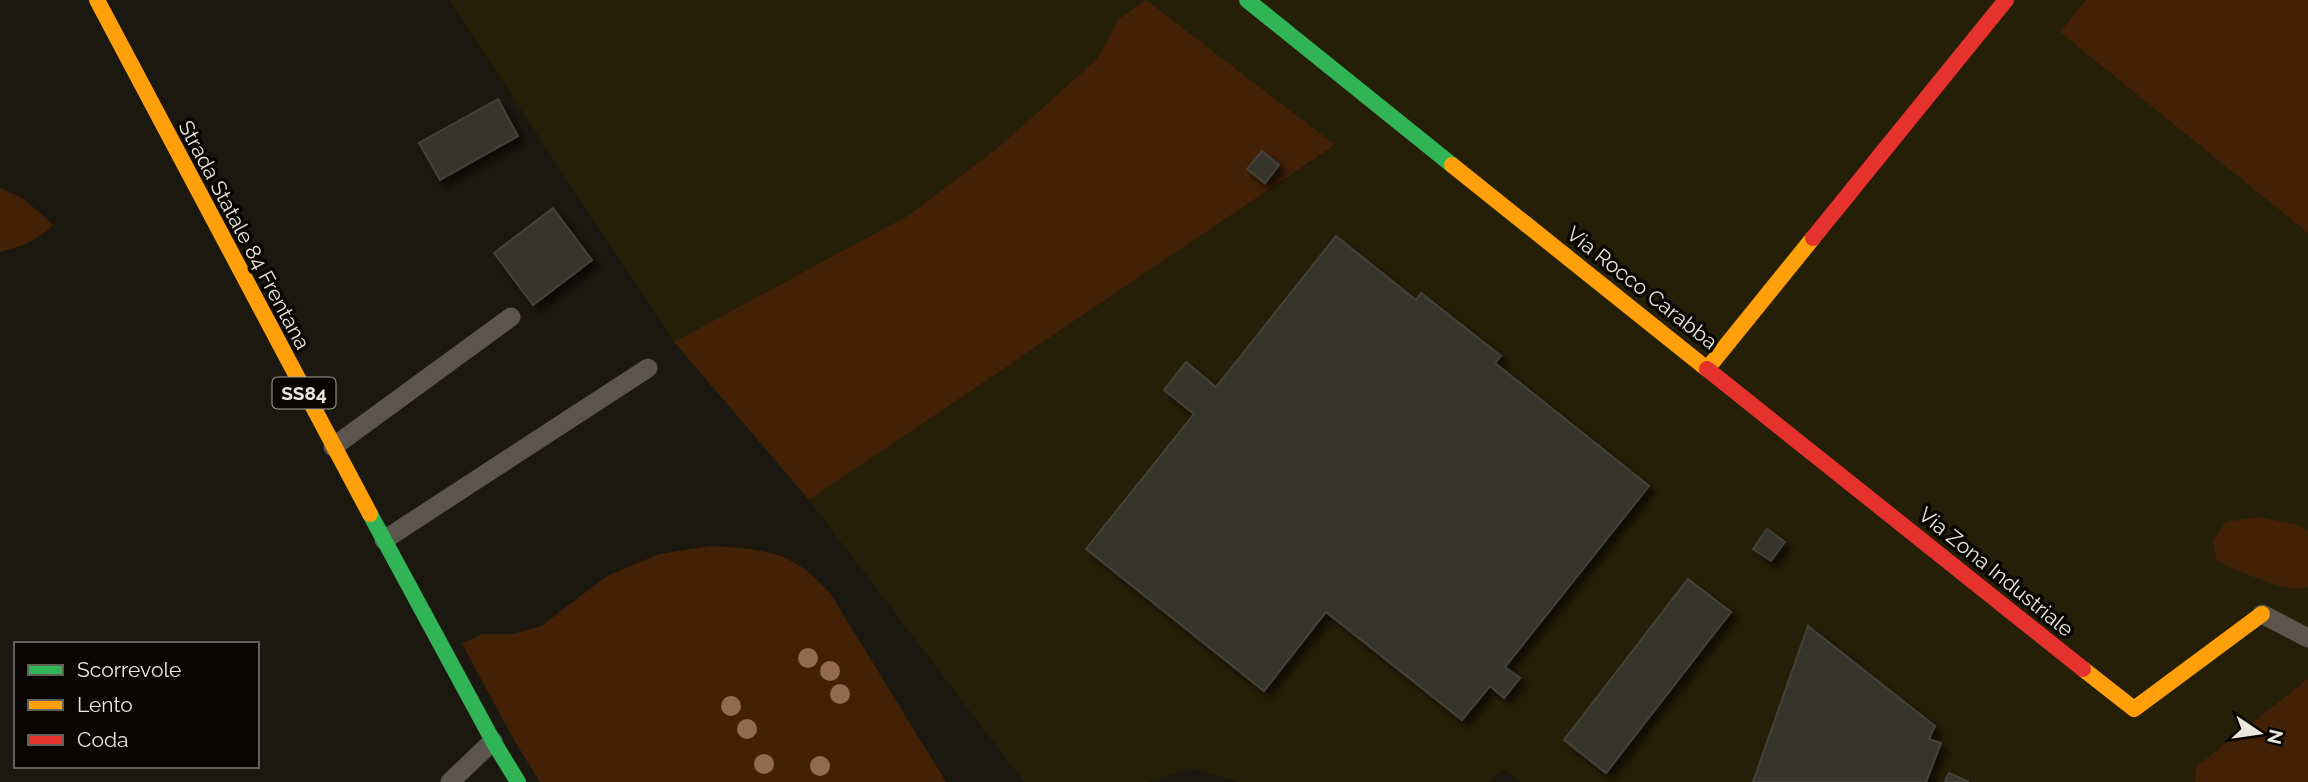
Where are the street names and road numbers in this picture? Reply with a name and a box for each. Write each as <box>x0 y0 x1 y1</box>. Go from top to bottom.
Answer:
street label: Strada Statale 84 Frentana <box>173 116 315 353</box>
street label: Via Rocco Carabba <box>1562 221 1723 354</box>
road number: SS84 <box>272 378 336 408</box>
street label: Via Zona Industriale <box>1914 502 2079 642</box>

